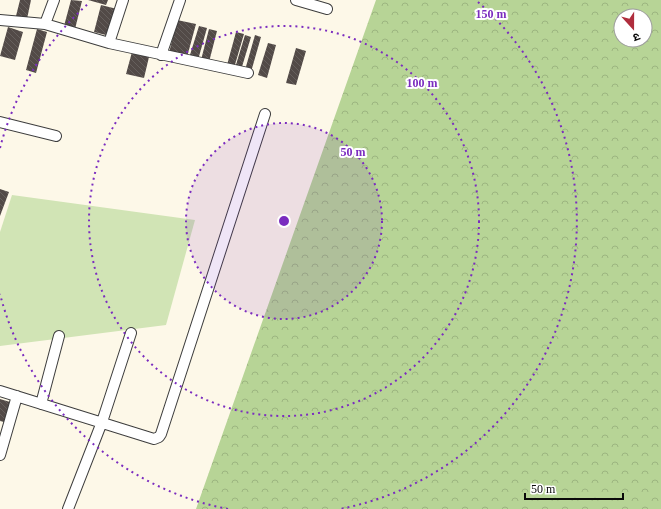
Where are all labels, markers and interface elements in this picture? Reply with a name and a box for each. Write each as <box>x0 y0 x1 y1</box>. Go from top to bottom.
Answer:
text: 150 m <box>476 7 507 21</box>
north arrow <box>613 8 653 48</box>
text: उ <box>631 31 642 44</box>
text: 100 m <box>407 76 438 90</box>
text: 50 m <box>341 145 366 159</box>
centre of rings <box>277 214 291 228</box>
scale bar <box>525 475 623 501</box>
text: 50 m <box>531 482 556 496</box>

